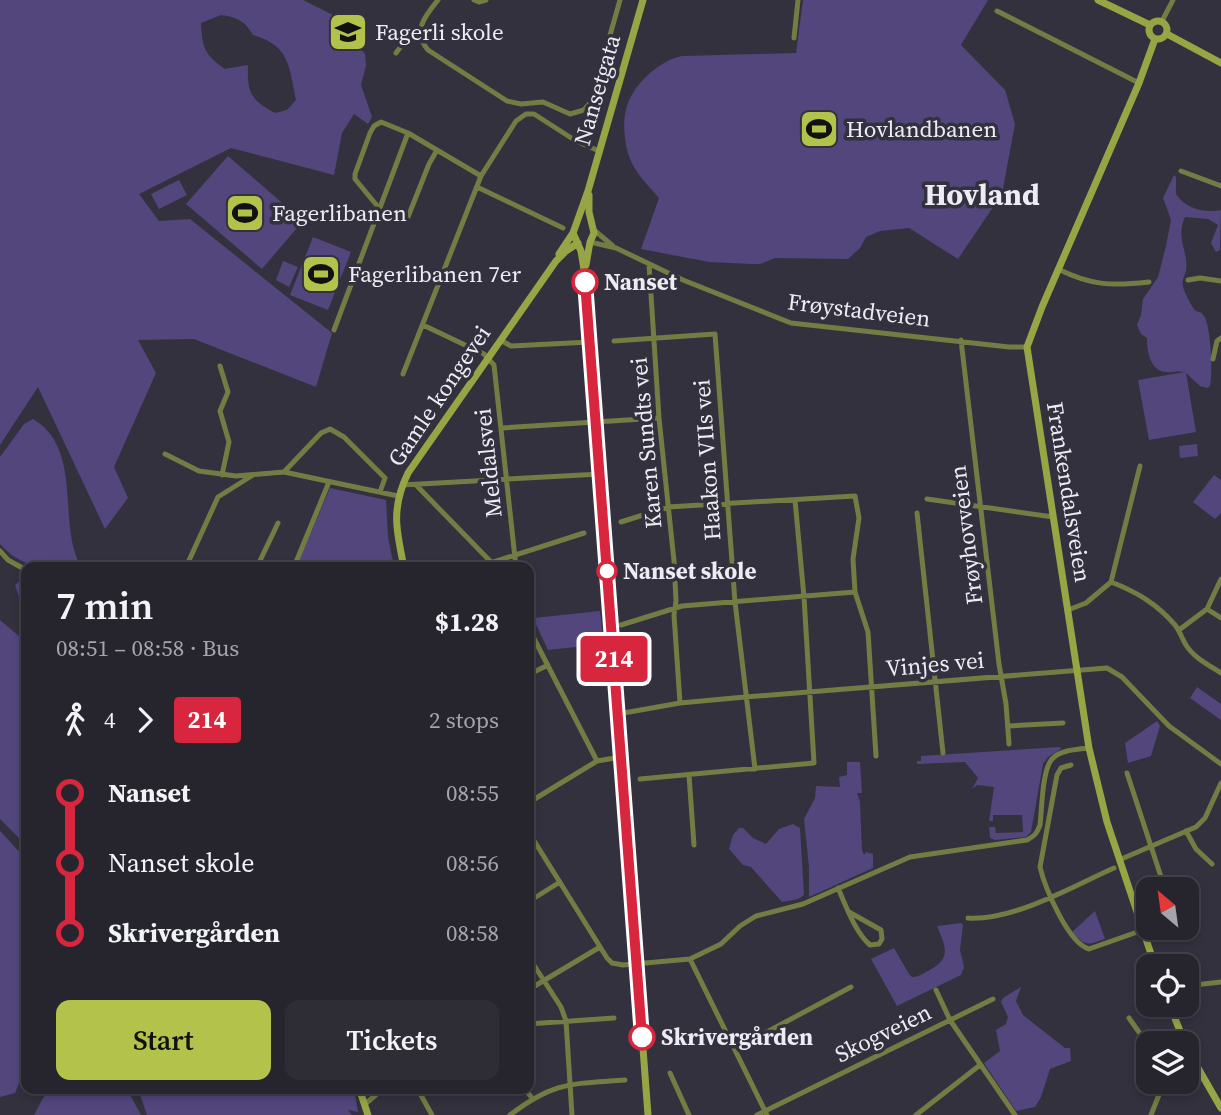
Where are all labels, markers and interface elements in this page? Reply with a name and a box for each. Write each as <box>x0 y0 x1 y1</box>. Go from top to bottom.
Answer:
school or university icon: Fagerli skole <box>327 11 369 53</box>
place label: Fagerli skole <box>375 16 504 48</box>
street label: Nansetgata <box>566 31 628 149</box>
sports icon: Hovlandbanen <box>798 108 840 150</box>
place label: Hovlandbanen <box>846 113 997 145</box>
district label: Hovland <box>924 174 1040 215</box>
sports icon: Fagerlibanen <box>224 192 266 234</box>
place label: Fagerlibanen <box>272 197 407 229</box>
sports icon: Fagerlibanen 7er <box>300 253 342 295</box>
place label: Fagerlibanen 7er <box>348 258 522 290</box>
place label: Nanset <box>604 266 678 298</box>
marker: Nanset <box>572 269 598 295</box>
street label: Frøystadveien <box>786 285 932 335</box>
street label: Gamle kongevei <box>380 319 498 473</box>
street label: Karen Sundts vei <box>623 356 669 530</box>
street label: Haakon VIIs vei <box>685 378 729 542</box>
street label: Frankendalsveien <box>1039 399 1099 585</box>
street label: Meldalsvei <box>466 407 510 519</box>
street label: Frøyhovveien <box>942 464 990 606</box>
place label: Nanset skole <box>623 555 757 587</box>
marker: Nanset skole <box>597 561 617 581</box>
text: 7 min <box>56 580 154 632</box>
text: $1.28 <box>435 604 499 640</box>
text: 08:51 – 08:58 · Bus <box>56 632 239 664</box>
line badge: 214 <box>574 636 654 682</box>
text: 214 <box>594 642 634 675</box>
street label: Vinjes vei <box>884 644 986 684</box>
icon: walk <box>56 701 94 739</box>
icon: forward <box>126 701 164 739</box>
text: 214 <box>188 703 227 736</box>
text: 4 <box>104 704 116 736</box>
text: 2 stops <box>429 704 499 736</box>
text: Nanset <box>108 775 190 811</box>
text: 08:55 <box>446 777 499 809</box>
text: Nanset skole <box>108 845 254 881</box>
text: 08:56 <box>446 847 499 879</box>
north arrow <box>1136 877 1199 940</box>
map controls <box>1136 877 1199 1094</box>
text: Skrivergården <box>108 915 280 951</box>
text: 08:58 <box>446 917 499 949</box>
button: locate <box>1136 954 1199 1017</box>
street label: Skogveien <box>829 996 937 1070</box>
button: Start <box>56 1000 271 1080</box>
button: Tickets <box>285 1000 499 1080</box>
place label: Skrivergården <box>661 1021 813 1053</box>
marker: Skrivergården <box>629 1024 655 1050</box>
button: layers <box>1136 1031 1199 1094</box>

